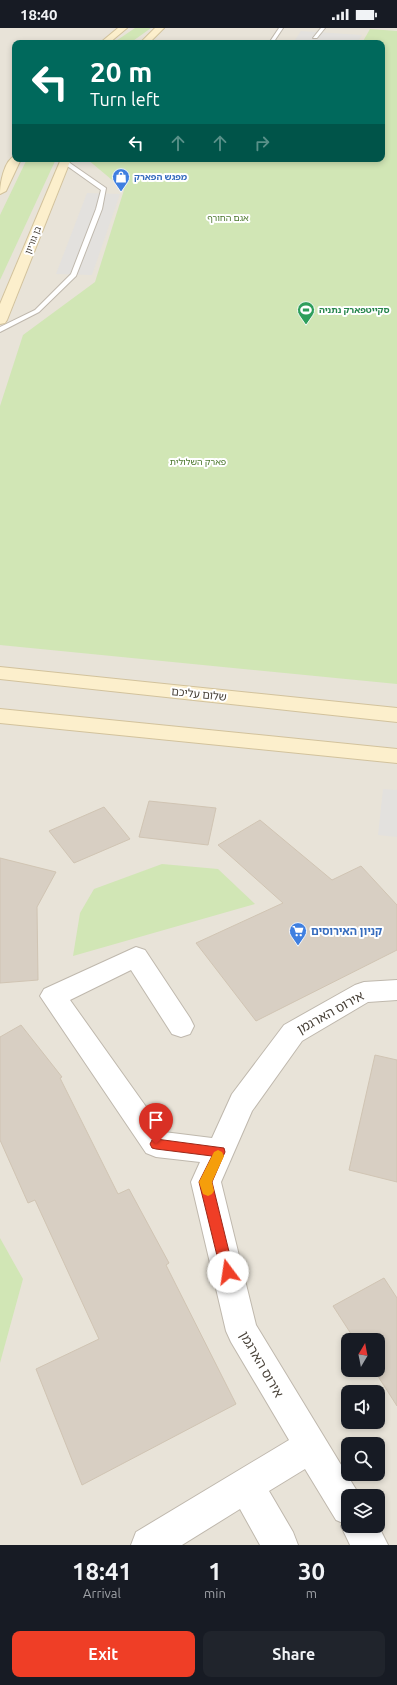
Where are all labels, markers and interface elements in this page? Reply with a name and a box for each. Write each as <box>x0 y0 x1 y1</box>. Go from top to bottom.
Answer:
text: 18:40 <box>20 6 58 23</box>
icon: left <box>24 56 76 108</box>
text: 20 m <box>90 56 152 87</box>
text: Turn left <box>90 89 160 109</box>
icon: left <box>125 132 147 154</box>
icon: ahead <box>167 132 189 154</box>
icon: ahead <box>209 132 231 154</box>
icon: right <box>251 132 273 154</box>
shop icon: מפגש הפארק <box>111 167 131 192</box>
place label: מפגש הפארק <box>134 172 188 182</box>
park label: אגם החורף <box>207 213 249 223</box>
street label: בן גוריון <box>23 225 43 255</box>
sports icon: סקייטפארק נתניה <box>296 300 316 325</box>
place label: סקייטפארק נתניה <box>319 305 390 315</box>
park label: פארק השלולית <box>170 457 226 467</box>
street label: שלום עליכם <box>171 685 227 703</box>
supermarket icon: קניון האירוסים <box>288 921 308 946</box>
place label: קניון האירוסים <box>311 925 382 937</box>
street label: אירוס הארגמן <box>294 988 366 1036</box>
pin <box>139 1103 173 1144</box>
icon: arrive <box>145 1109 167 1131</box>
position arrow <box>207 1251 249 1293</box>
street label: אירוס הארגמן <box>237 1328 287 1400</box>
north arrow <box>341 1333 385 1377</box>
map controls <box>341 1333 385 1533</box>
button: sound <box>341 1385 385 1429</box>
button: search <box>341 1437 385 1481</box>
button: layers <box>341 1489 385 1533</box>
text: 18:41 <box>72 1558 132 1585</box>
text: 1 <box>208 1558 222 1585</box>
text: 30 <box>298 1558 325 1585</box>
text: Arrival <box>83 1586 121 1600</box>
text: min <box>204 1586 226 1600</box>
text: m <box>306 1586 317 1600</box>
button: Exit <box>12 1631 195 1677</box>
button: Share <box>203 1631 385 1677</box>

